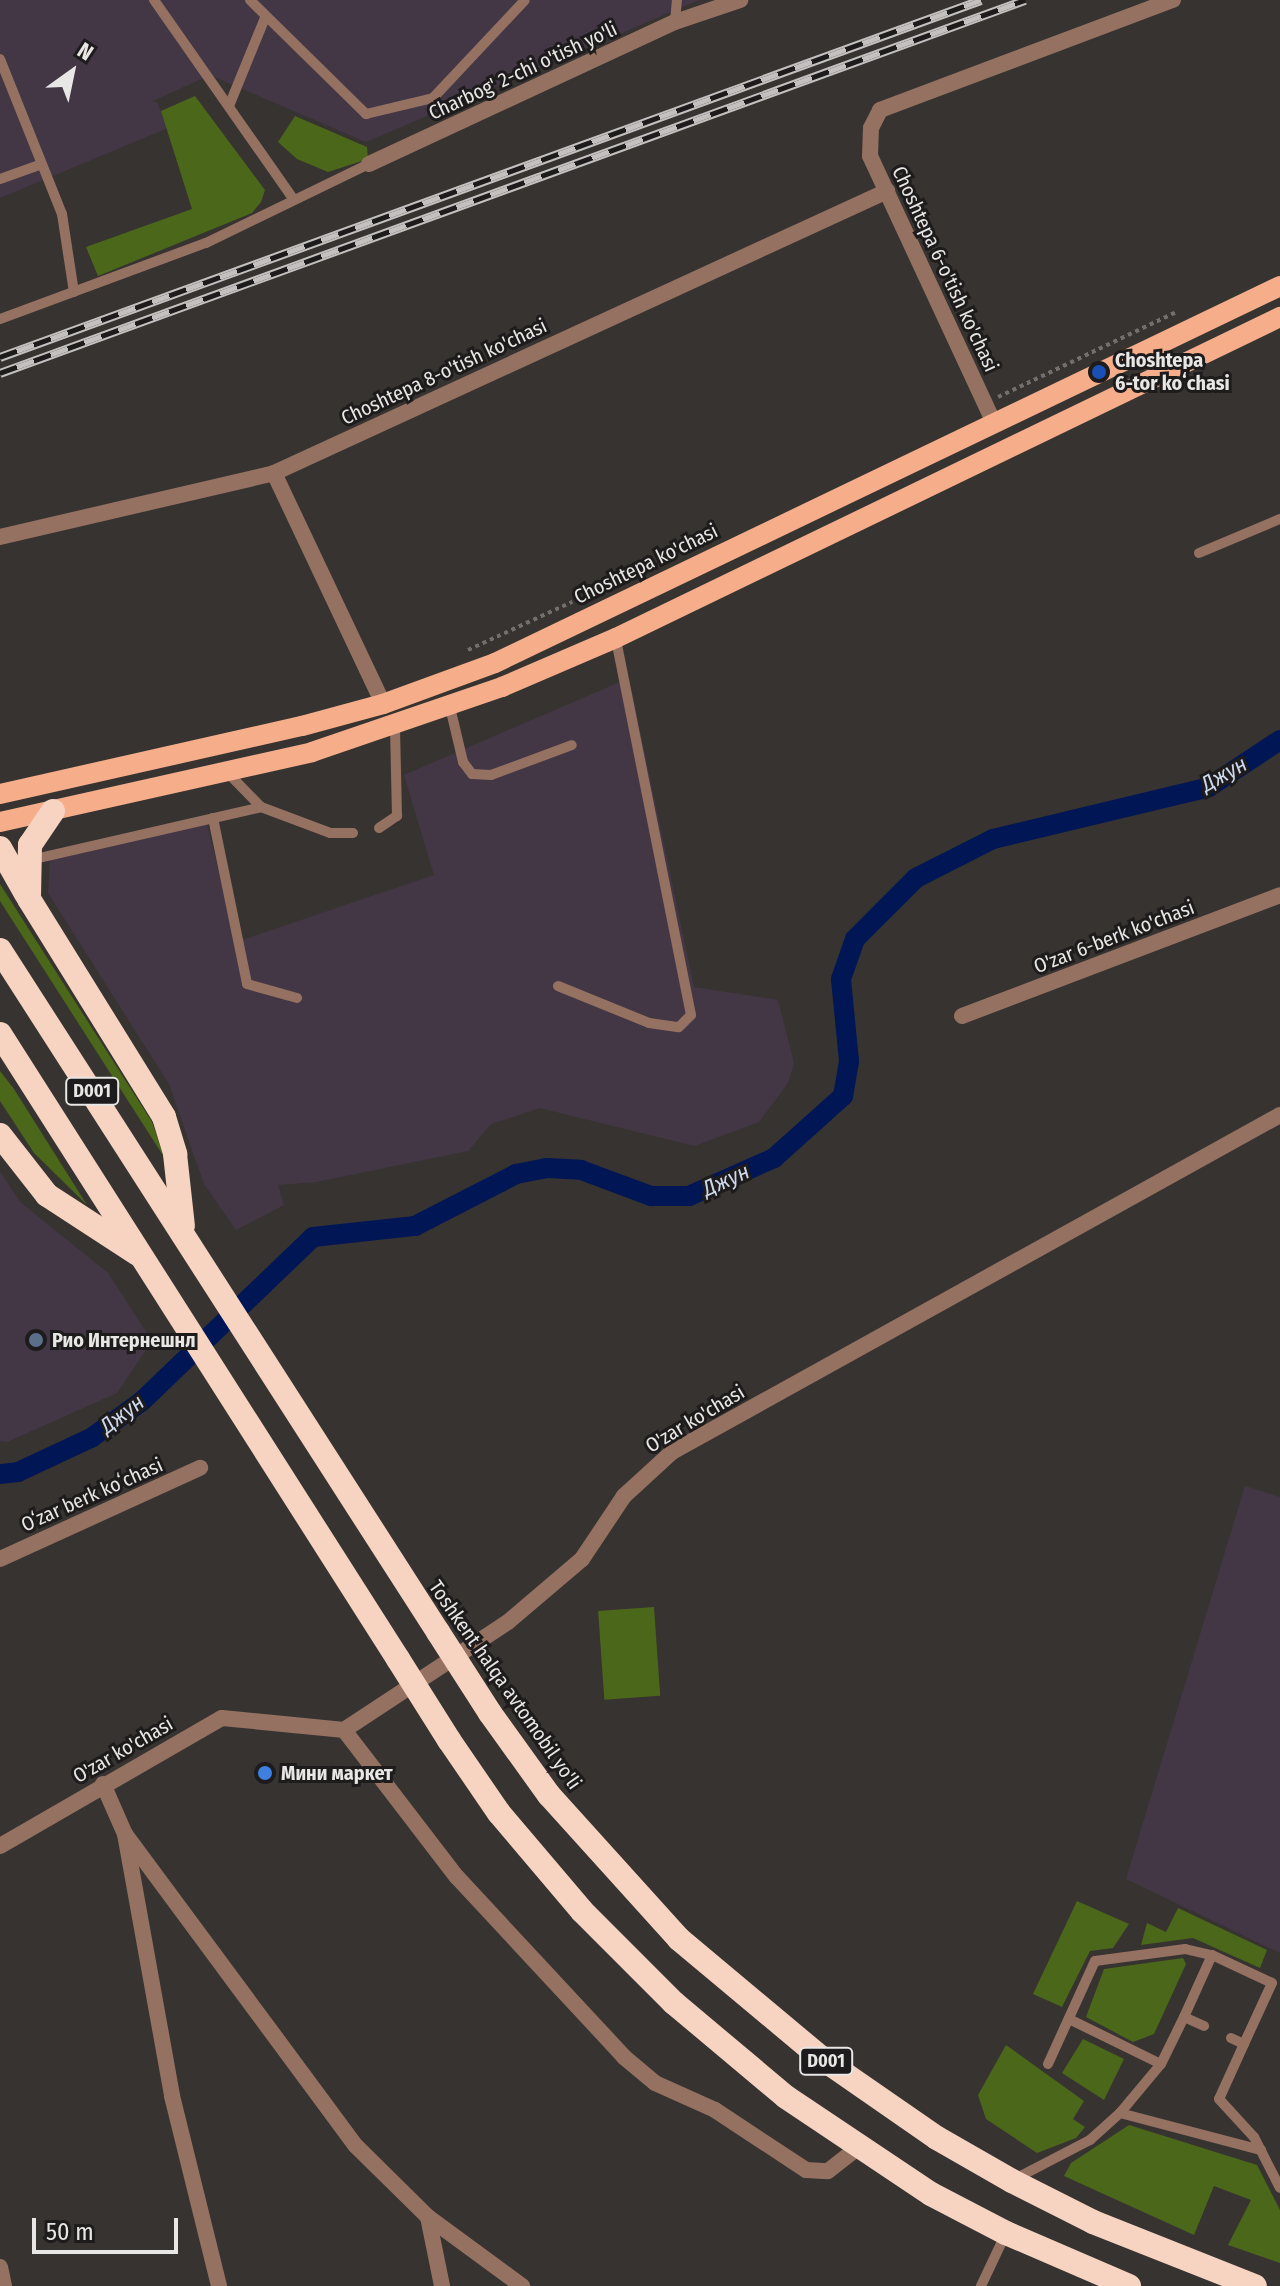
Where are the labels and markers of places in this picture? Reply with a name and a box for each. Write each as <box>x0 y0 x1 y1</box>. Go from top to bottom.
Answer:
place label: Choshtepa 6-tor koʻchasi <box>1115 348 1230 395</box>
marker: Choshtepa 6-tor koʻchasi <box>1090 363 1108 381</box>
place label: Рио Интернешнл <box>52 1328 196 1352</box>
marker: Рио Интернешнл <box>27 1331 45 1349</box>
place label: Мини маркет <box>281 1761 393 1785</box>
marker: Мини маркет <box>256 1764 274 1782</box>

